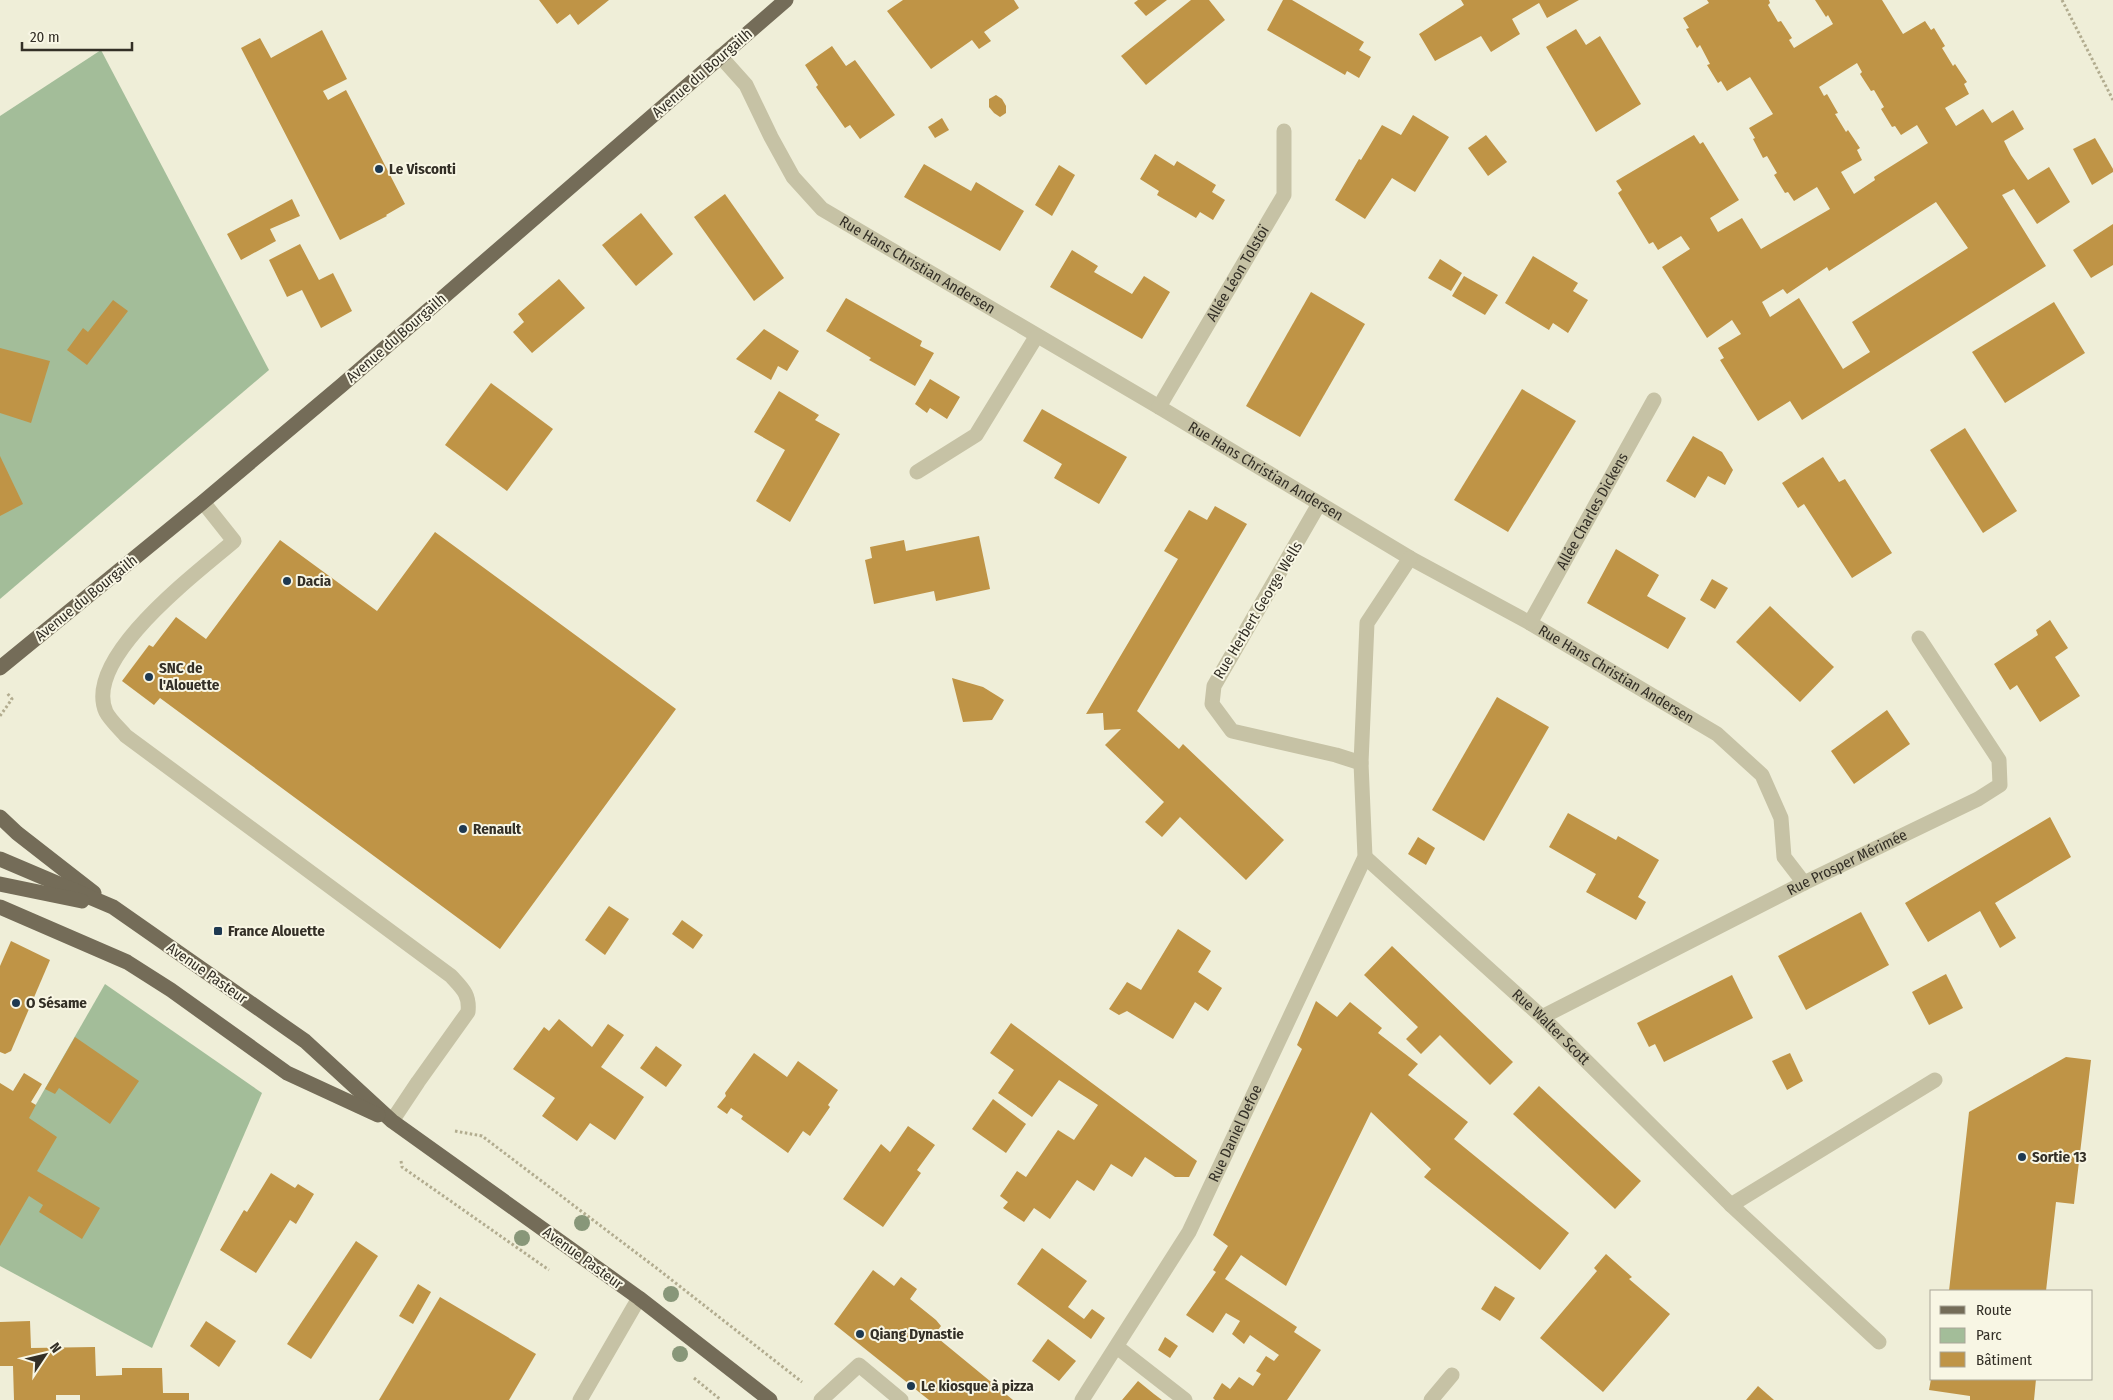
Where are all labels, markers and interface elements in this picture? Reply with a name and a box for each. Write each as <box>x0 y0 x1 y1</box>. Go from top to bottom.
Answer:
scale bar <box>22 20 132 52</box>
street label: Avenue du Bourgailh <box>648 25 756 121</box>
text: 20 m <box>30 28 60 46</box>
place label: Le Visconti <box>389 160 456 178</box>
marker: Le Visconti <box>373 163 385 175</box>
street label: Rue Hans Christian Andersen <box>836 212 998 318</box>
street label: Allée Léon Tolstoï <box>1203 221 1274 325</box>
street label: Avenue du Bourgailh <box>342 290 450 386</box>
street label: Rue Hans Christian Andersen <box>1185 418 1347 525</box>
street label: Allée Charles Dickens <box>1553 450 1632 573</box>
street label: Rue Herbert George Wells <box>1210 538 1306 682</box>
street label: Avenue du Bourgailh <box>31 551 141 645</box>
place label: Dacia <box>297 572 332 590</box>
marker: Dacia <box>281 575 293 587</box>
street label: Rue Hans Christian Andersen <box>1535 621 1697 727</box>
place label: SNC de l'Alouette <box>159 659 220 694</box>
marker: SNC de l'Alouette <box>143 671 155 683</box>
place label: Renault <box>473 820 522 838</box>
marker: Renault <box>457 823 469 835</box>
street label: Rue Prosper Mérimée <box>1784 826 1910 899</box>
place label: France Alouette <box>228 922 325 940</box>
marker: France Alouette <box>212 925 224 937</box>
street label: Avenue Pasteur <box>163 939 251 1008</box>
street label: Rue Walter Scott <box>1508 985 1594 1069</box>
place label: O Sésame <box>26 994 87 1012</box>
marker: O Sésame <box>10 997 22 1009</box>
street label: Rue Daniel Defoe <box>1205 1082 1266 1185</box>
place label: Sortie 13 <box>2032 1148 2087 1166</box>
marker: Sortie 13 <box>2016 1151 2028 1163</box>
street label: Avenue Pasteur <box>539 1223 627 1293</box>
legend <box>1930 1290 2093 1380</box>
text: Route <box>1976 1301 2012 1319</box>
place label: Qiang Dynastie <box>870 1325 964 1343</box>
text: Parc <box>1976 1326 2002 1344</box>
marker: Qiang Dynastie <box>854 1328 866 1340</box>
north arrow <box>20 1330 70 1380</box>
text: N <box>46 1340 65 1356</box>
text: Bâtiment <box>1976 1351 2032 1369</box>
place label: Le kiosque à pizza <box>921 1377 1034 1395</box>
marker: Le kiosque à pizza <box>905 1380 917 1392</box>

